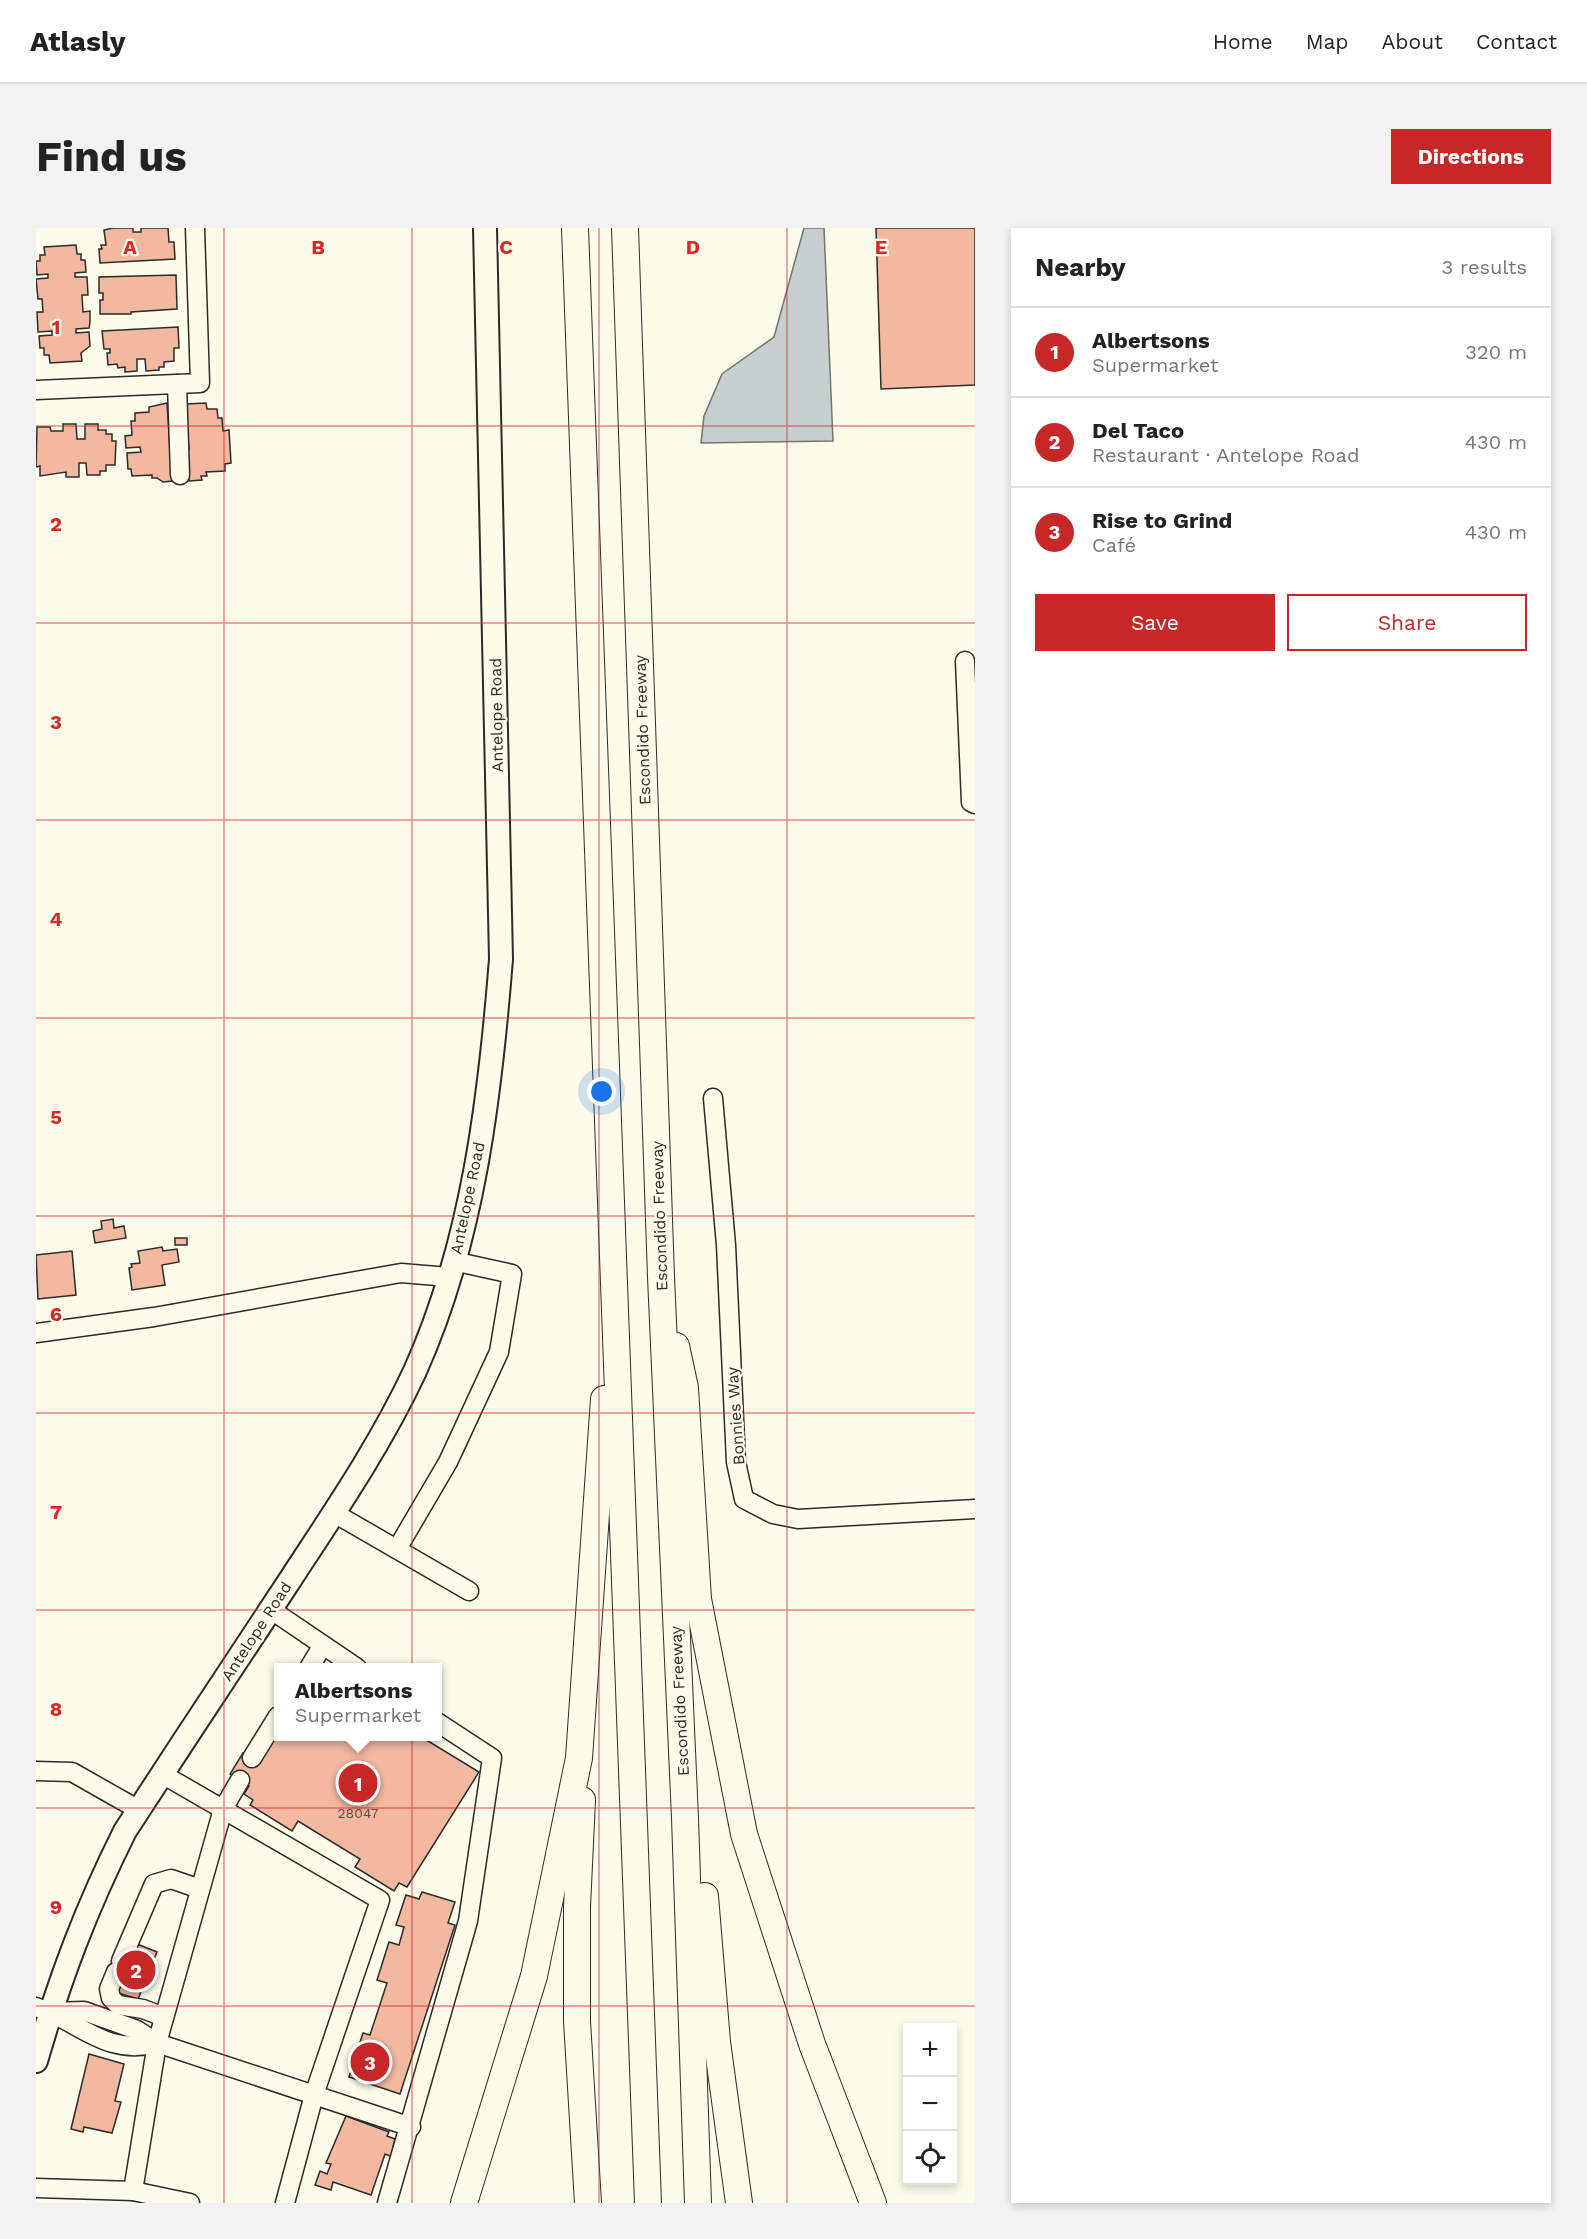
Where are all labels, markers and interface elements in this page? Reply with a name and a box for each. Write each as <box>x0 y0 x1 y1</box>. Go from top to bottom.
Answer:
text: Atlasly <box>30 25 125 58</box>
text: Home <box>1213 29 1273 54</box>
text: Map <box>1306 29 1349 54</box>
text: About <box>1382 29 1443 54</box>
text: Contact <box>1476 29 1557 54</box>
button: Directions <box>1391 129 1551 184</box>
text: Find us <box>36 132 187 181</box>
text: A <box>123 235 137 259</box>
text: B <box>311 235 325 259</box>
text: C <box>499 235 513 259</box>
text: D <box>686 235 700 259</box>
text: E <box>875 235 887 259</box>
text: Nearby <box>1035 252 1126 282</box>
text: 3 results <box>1442 255 1527 279</box>
text: 1 <box>52 315 60 339</box>
text: Albertsons <box>1092 328 1210 353</box>
text: 1 <box>1050 340 1059 364</box>
text: 320 m <box>1465 340 1527 364</box>
text: Supermarket <box>1092 353 1218 377</box>
text: Del Taco <box>1092 418 1184 443</box>
text: 2 <box>1049 430 1060 454</box>
text: 430 m <box>1465 430 1527 454</box>
text: Restaurant · Antelope Road <box>1092 443 1359 467</box>
text: Rise to Grind <box>1092 508 1232 533</box>
text: 2 <box>50 512 62 536</box>
text: 3 <box>1049 520 1060 544</box>
text: 430 m <box>1465 520 1527 544</box>
text: Café <box>1092 533 1136 557</box>
button: Save <box>1035 594 1275 651</box>
button: Share <box>1287 594 1527 651</box>
street label: Escondido Freeway <box>630 654 655 805</box>
street label: Antelope Road <box>486 658 507 772</box>
text: 3 <box>50 710 62 734</box>
text: 4 <box>50 907 63 931</box>
your location <box>587 1077 616 1106</box>
text: 5 <box>50 1105 62 1129</box>
street label: Antelope Road <box>446 1140 489 1256</box>
street label: Escondido Freeway <box>647 1140 672 1291</box>
text: 6 <box>50 1302 62 1326</box>
street label: Bonnies Way <box>723 1365 748 1466</box>
text: 7 <box>50 1500 62 1524</box>
street label: Antelope Road <box>217 1578 296 1684</box>
street label: Escondido Freeway <box>666 1625 693 1776</box>
popup <box>274 1663 442 1741</box>
text: Albertsons <box>295 1678 412 1703</box>
text: 8 <box>50 1697 62 1721</box>
text: Supermarket <box>295 1703 421 1727</box>
pin: 1 <box>338 1760 378 1806</box>
house number: 28047 <box>337 1805 379 1821</box>
text: 9 <box>50 1895 62 1919</box>
pin: 2 <box>116 1948 156 1992</box>
map controls <box>903 2023 957 2185</box>
button: + <box>903 2023 957 2077</box>
pin: 3 <box>350 2040 390 2084</box>
button: − <box>903 2077 957 2131</box>
button: locate <box>903 2131 957 2185</box>

